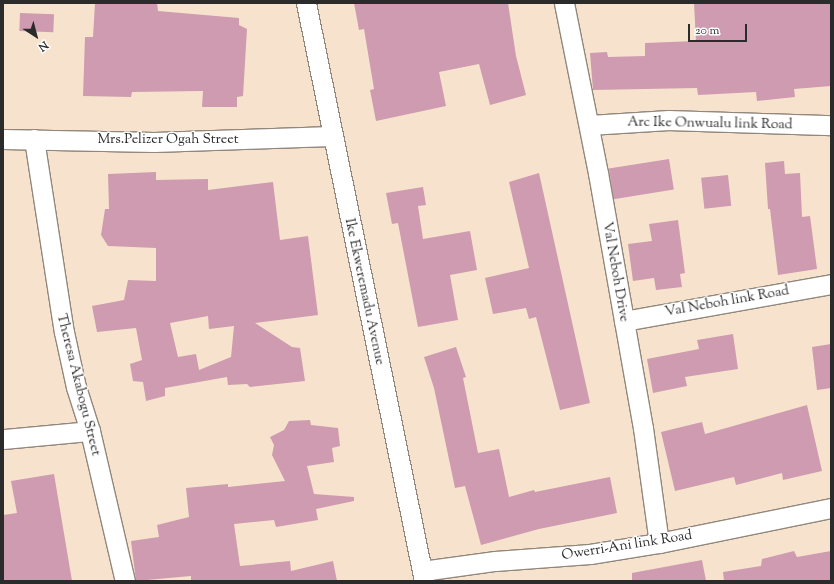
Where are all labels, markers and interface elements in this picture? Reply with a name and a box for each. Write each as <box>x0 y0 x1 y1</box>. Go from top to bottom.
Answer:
north arrow <box>16 16 56 56</box>
scale bar <box>690 16 749 42</box>
text: 20 m <box>695 22 719 40</box>
text: N <box>35 37 51 55</box>
street label: Arc Ike Onwualu link Road <box>627 114 793 134</box>
street label: Mrs.Pelizer Ogah Street <box>97 132 239 148</box>
street label: Ike Ekweremadu Avenue <box>340 217 388 367</box>
street label: Val Neboh Drive <box>598 221 632 323</box>
street label: Val Neboh link Road <box>664 283 790 321</box>
street label: Theresa Akabogu Street <box>52 312 104 458</box>
street label: Owerri-Ani link Road <box>561 527 693 565</box>

